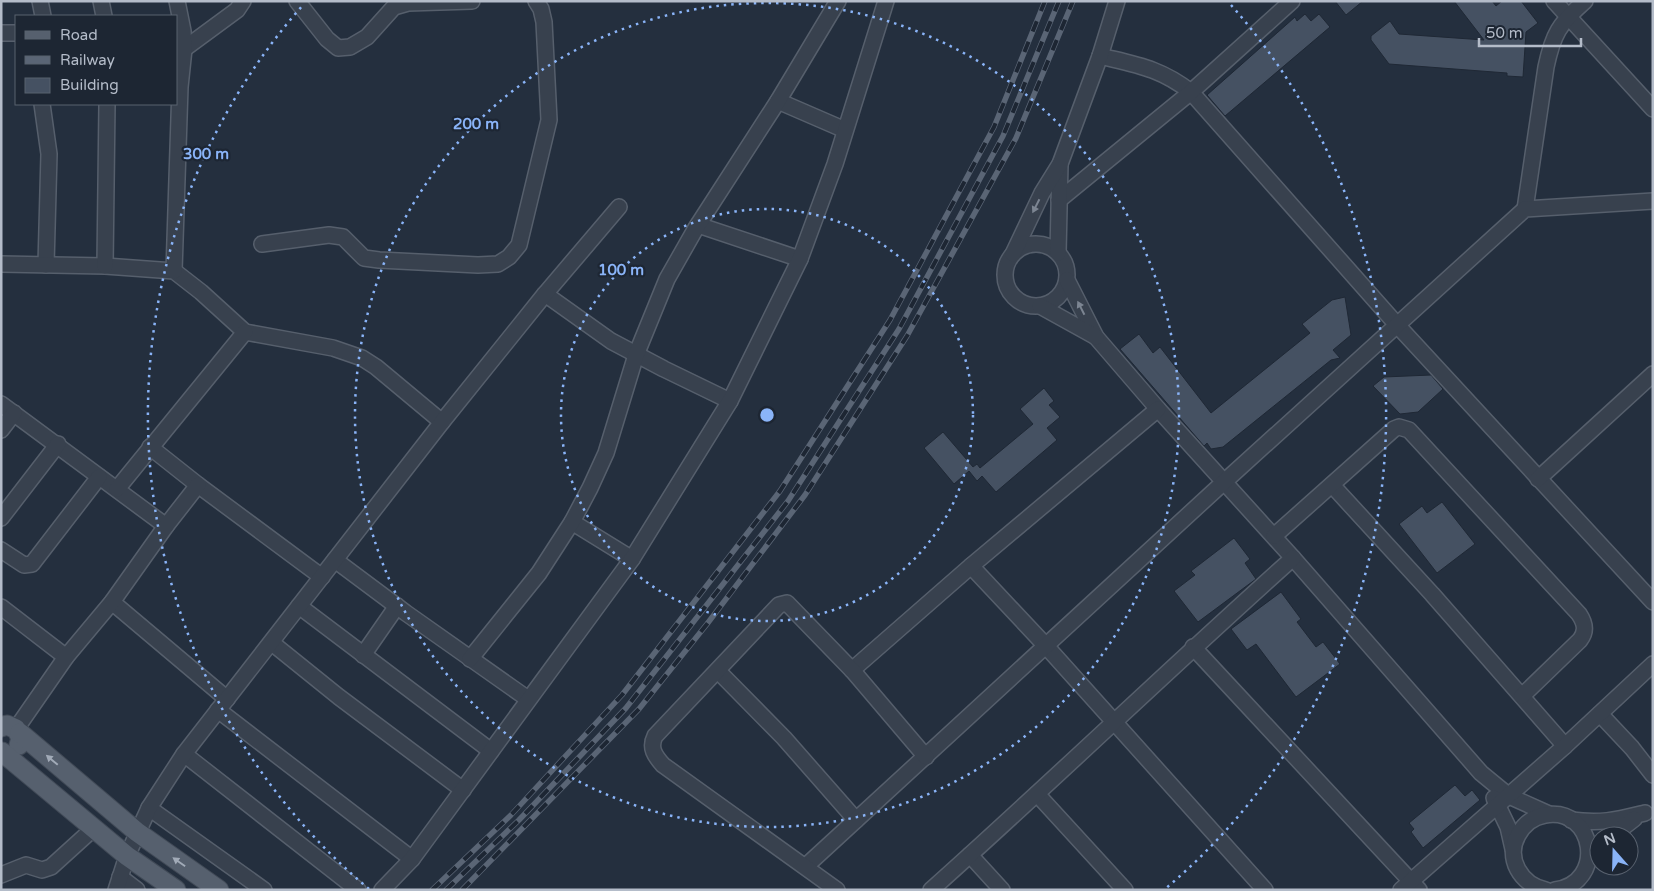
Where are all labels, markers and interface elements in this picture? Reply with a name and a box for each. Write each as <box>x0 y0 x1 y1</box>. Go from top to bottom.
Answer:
legend <box>15 15 178 105</box>
scale bar <box>1479 15 1582 47</box>
text: 50 m <box>1486 24 1523 42</box>
text: Road <box>60 26 98 44</box>
text: Railway <box>60 51 115 69</box>
text: Building <box>60 76 119 94</box>
text: 200 m <box>453 115 499 133</box>
text: 300 m <box>183 145 229 163</box>
one-way arrow <box>1032 199 1040 213</box>
text: 100 m <box>598 261 644 279</box>
one-way arrow <box>1077 301 1085 315</box>
centre of rings <box>758 406 776 424</box>
one-way arrow <box>46 755 59 766</box>
north arrow <box>1589 826 1639 876</box>
text: N <box>1602 829 1618 849</box>
one-way arrow <box>172 857 186 867</box>

